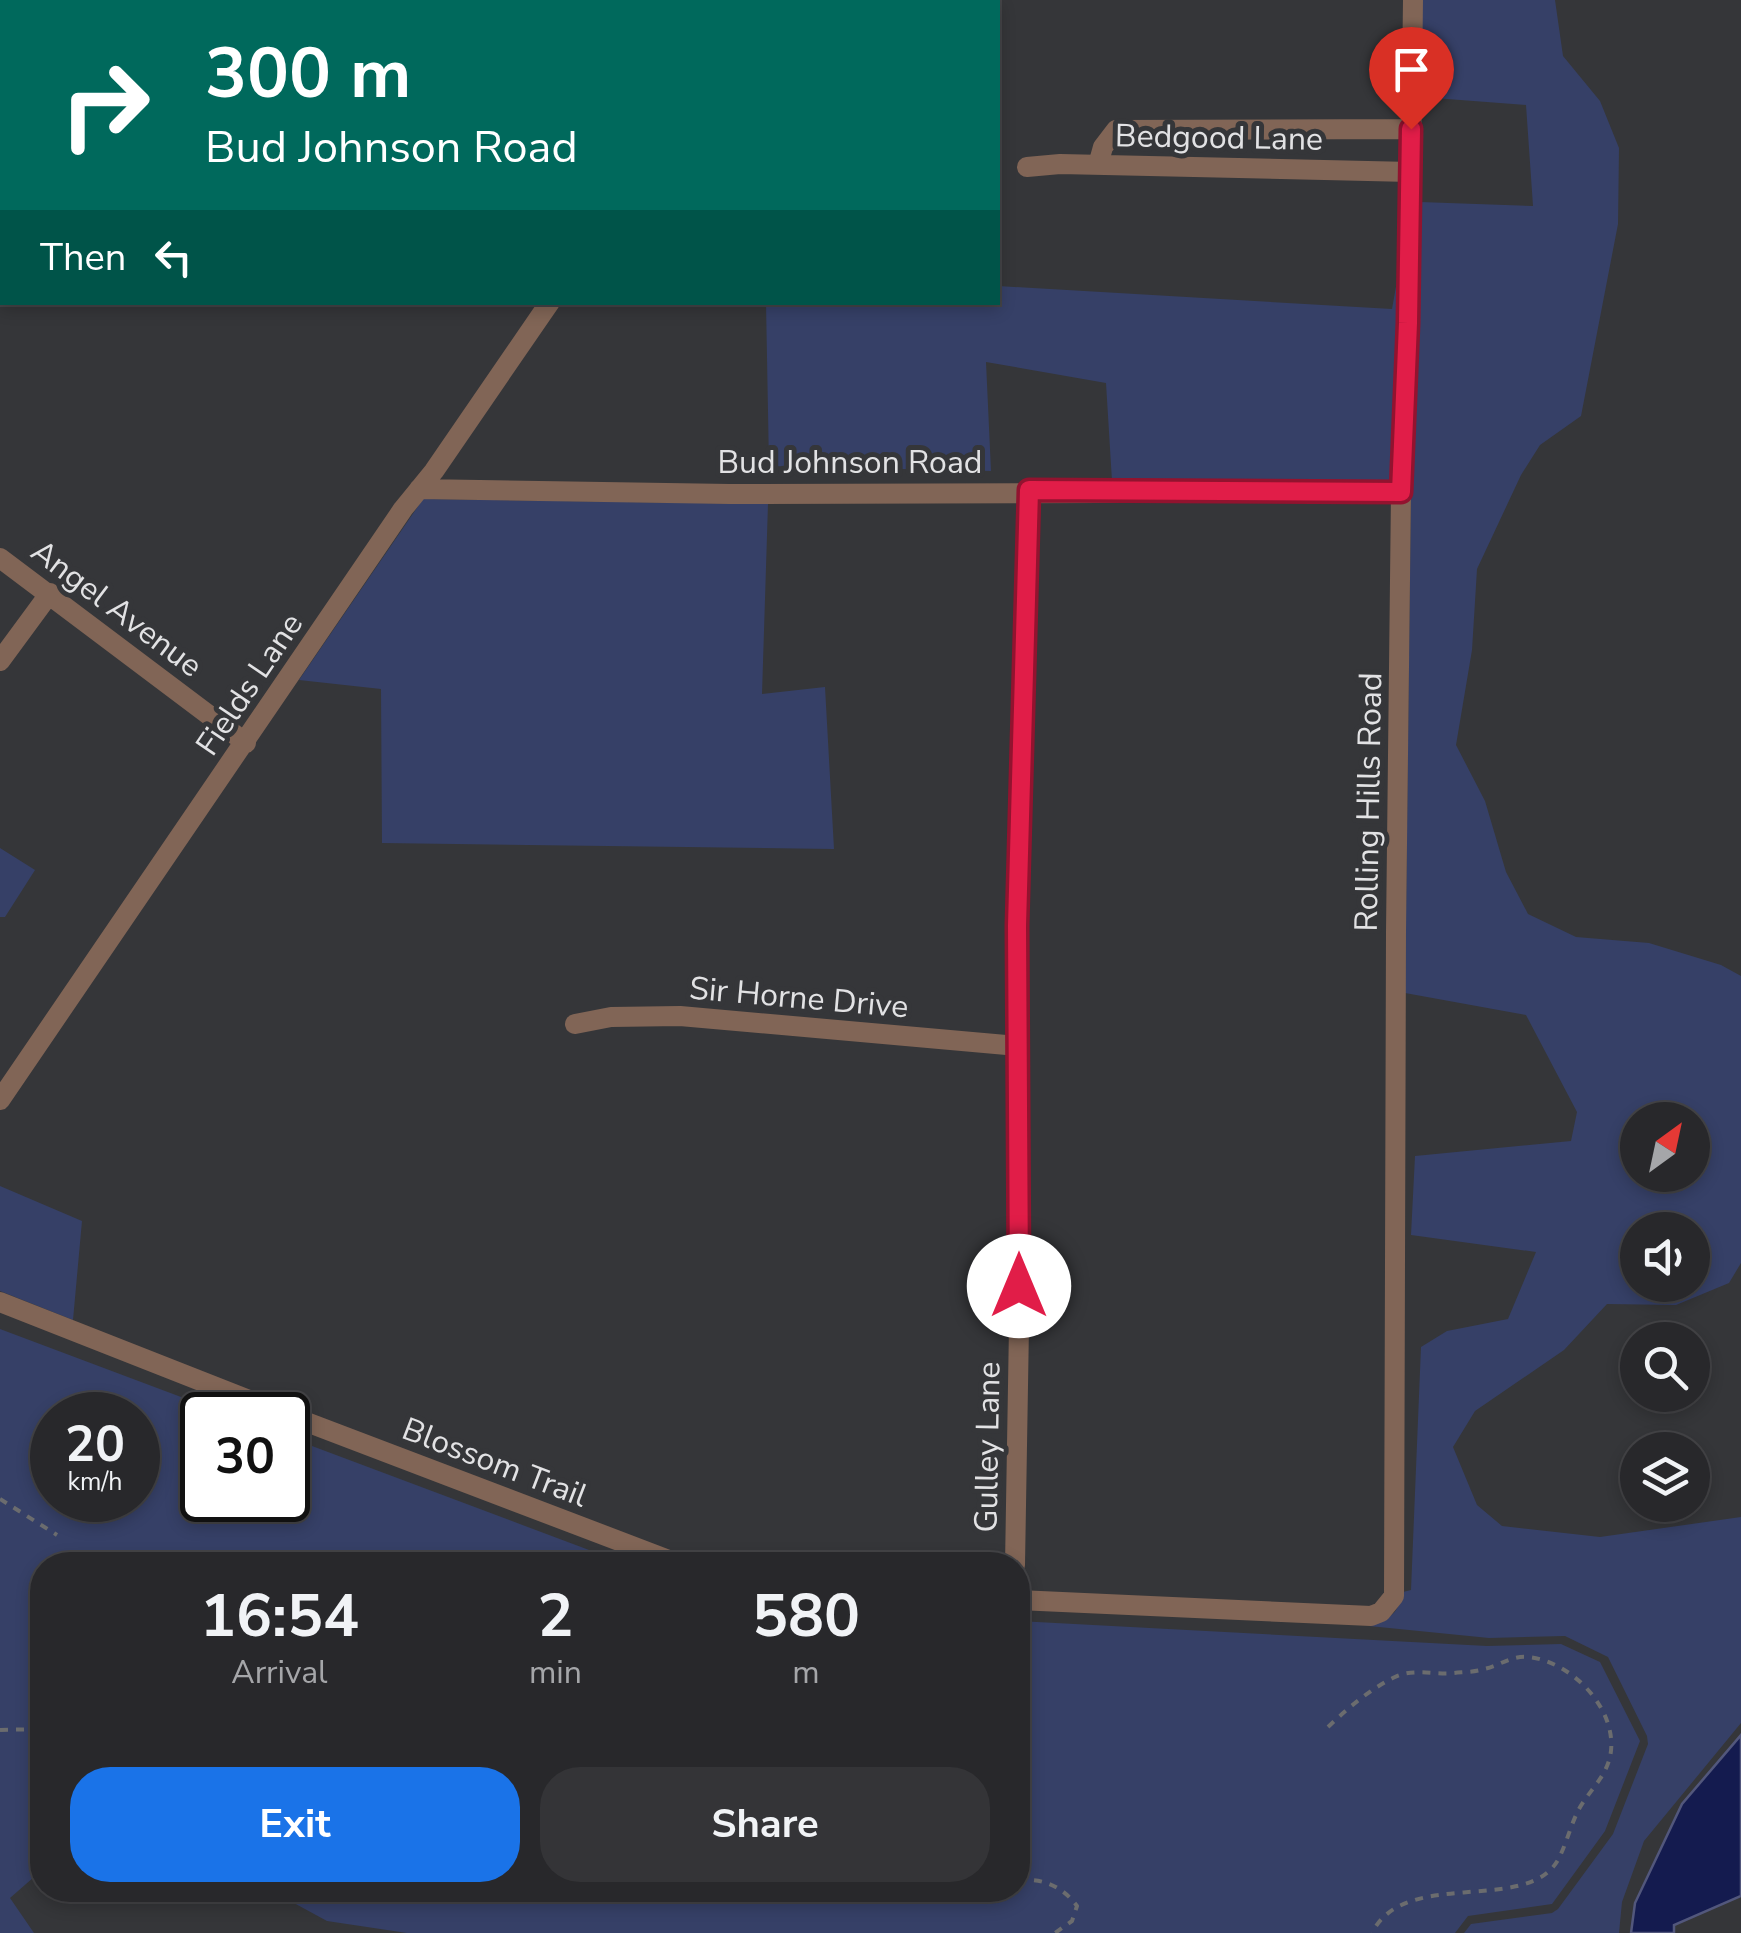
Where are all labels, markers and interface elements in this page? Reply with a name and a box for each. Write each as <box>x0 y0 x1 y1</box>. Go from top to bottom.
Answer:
text: 300 m <box>205 26 411 122</box>
pin <box>1369 27 1454 130</box>
icon: right <box>40 40 170 170</box>
icon: arrive <box>1384 42 1439 97</box>
street label: Bedgood Lane <box>1115 114 1323 161</box>
text: Bud Johnson Road <box>205 117 578 178</box>
icon: left <box>146 230 201 285</box>
text: Then <box>40 232 126 283</box>
street label: Bud Johnson Road <box>717 441 983 484</box>
street label: Angel Avenue <box>22 530 211 687</box>
street label: Fields Lane <box>186 605 313 764</box>
street label: Rolling Hills Road <box>1345 672 1392 932</box>
street label: Sir Horne Drive <box>688 967 910 1028</box>
north arrow <box>1620 1102 1710 1192</box>
map controls <box>1620 1102 1710 1522</box>
button: sound <box>1620 1212 1710 1302</box>
position arrow <box>967 1234 1071 1338</box>
button: search <box>1620 1322 1710 1412</box>
street label: Gulley Lane <box>965 1361 1010 1533</box>
speed limit sign: 30 <box>180 1392 310 1522</box>
street label: Blossom Trail <box>396 1407 594 1518</box>
text: 20 <box>65 1410 125 1479</box>
button: layers <box>1620 1432 1710 1522</box>
text: km/h <box>67 1465 123 1499</box>
text: 16:54 <box>200 1575 359 1657</box>
text: 2 <box>537 1575 573 1657</box>
text: 580 <box>752 1575 860 1657</box>
text: Arrival <box>231 1651 328 1694</box>
text: min <box>529 1651 582 1694</box>
text: m <box>792 1651 820 1694</box>
button: Exit <box>70 1767 520 1882</box>
button: Share <box>540 1767 990 1882</box>

